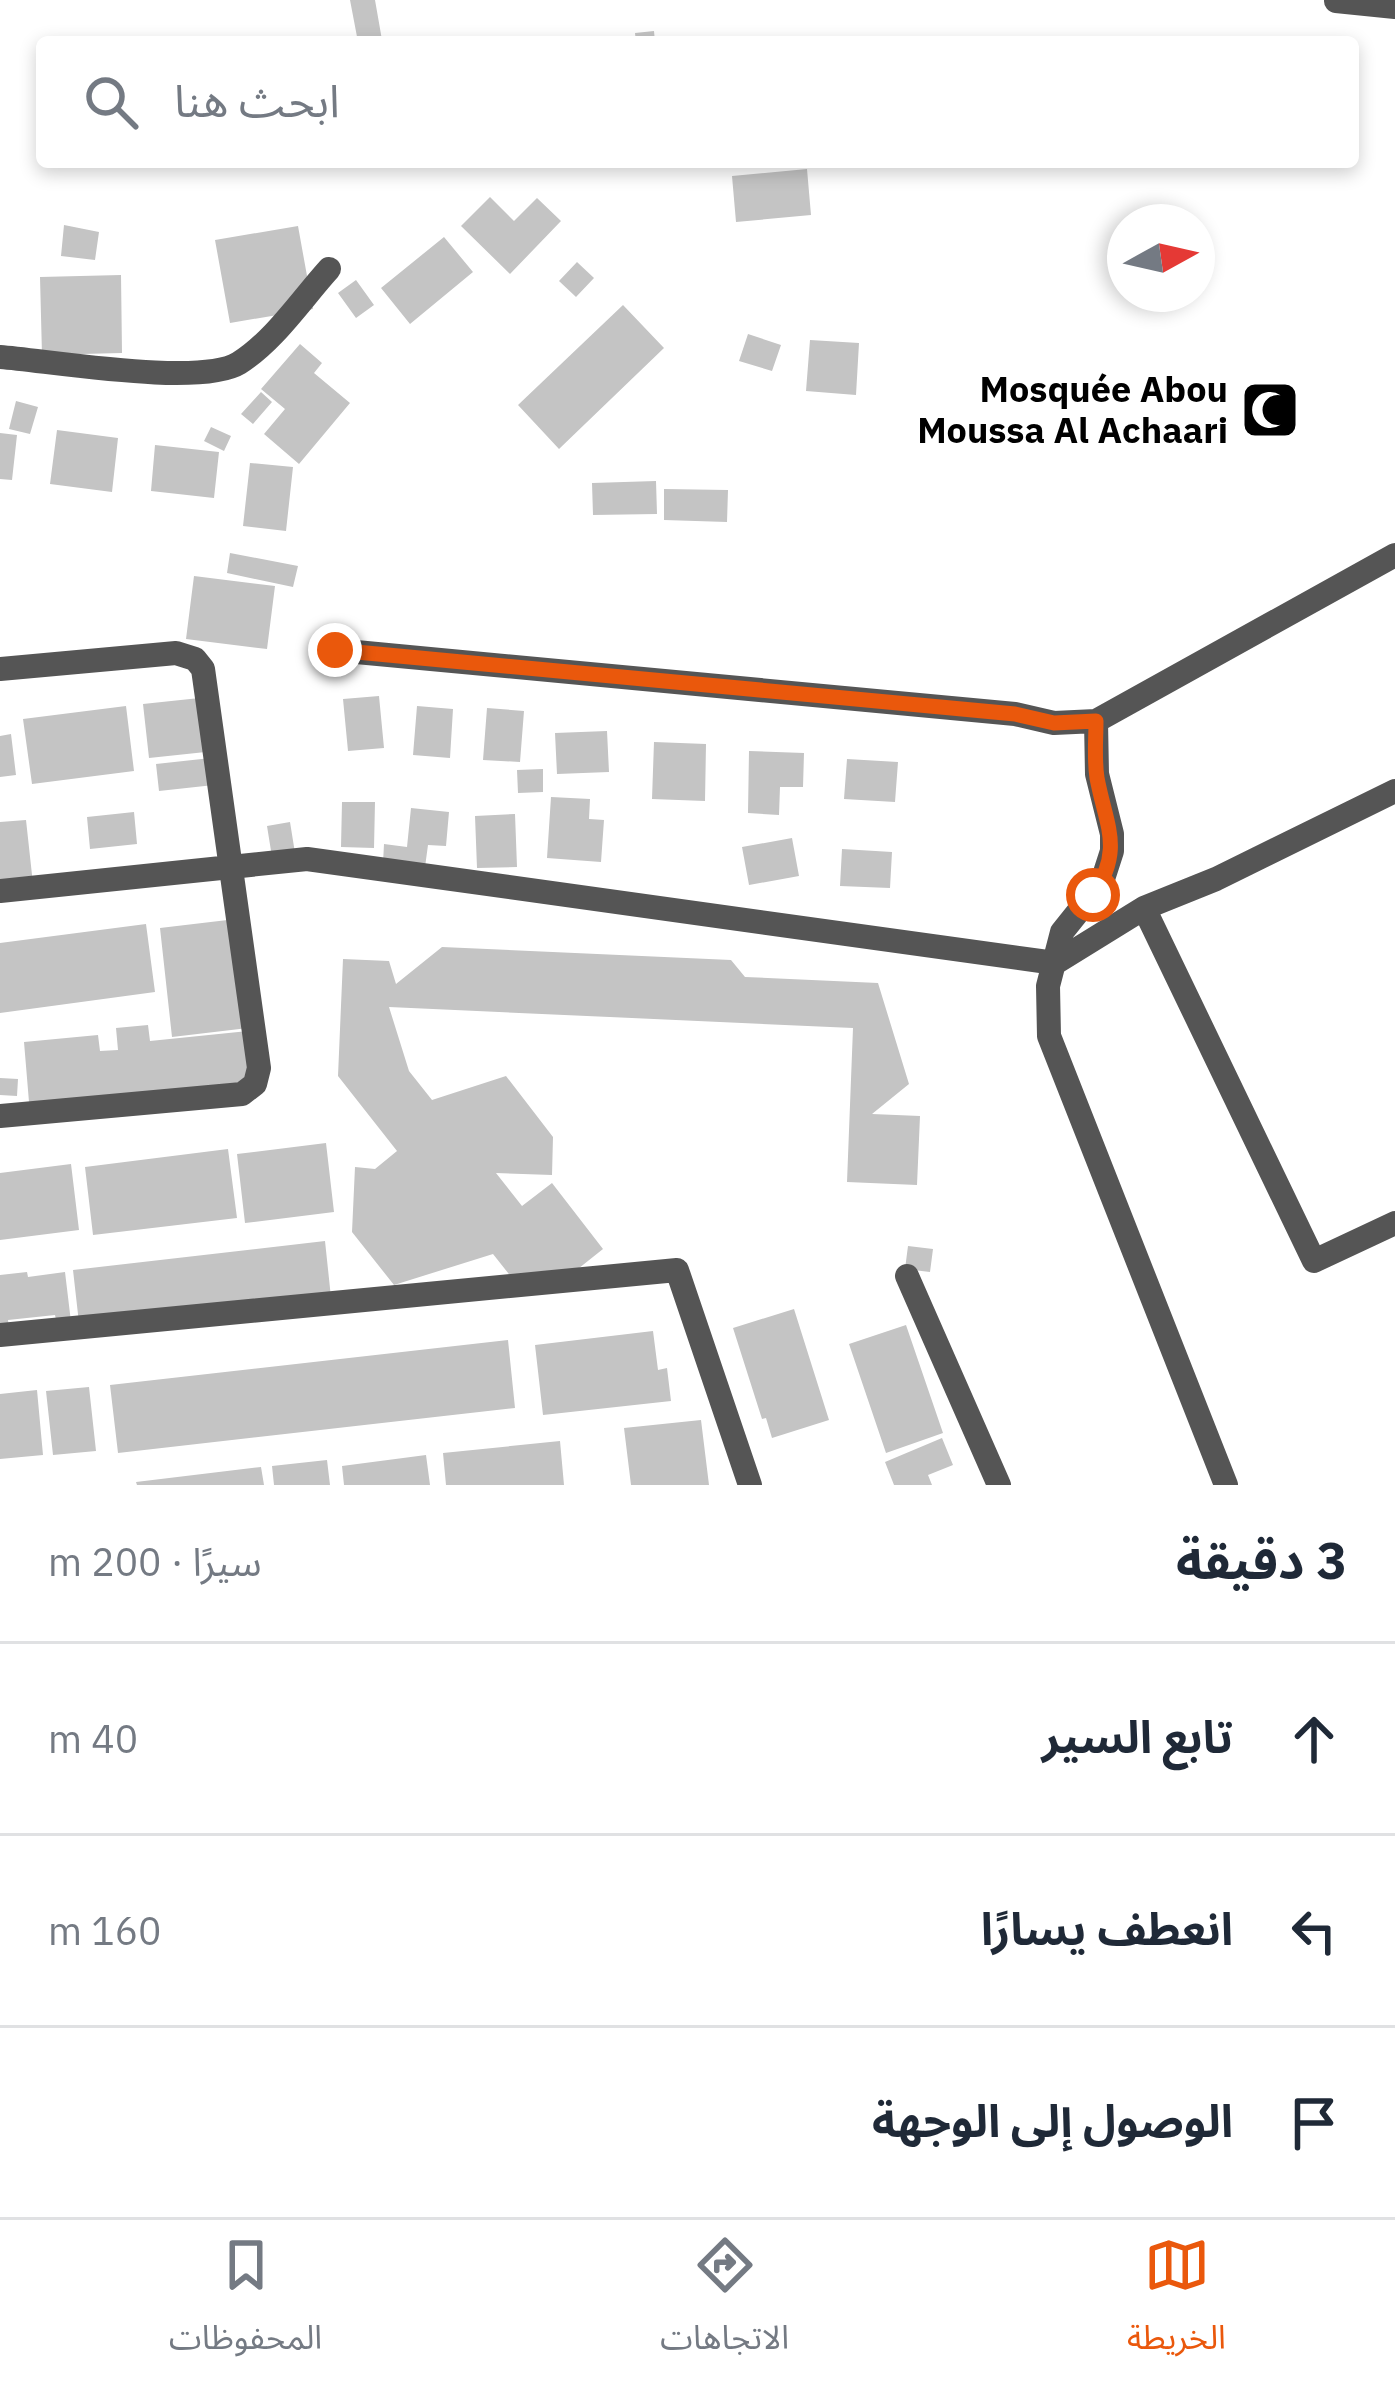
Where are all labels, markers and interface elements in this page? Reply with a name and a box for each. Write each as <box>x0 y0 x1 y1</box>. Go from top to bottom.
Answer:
search box <box>36 36 1359 168</box>
icon: search <box>78 69 144 135</box>
text: ابحث هنا <box>174 71 340 129</box>
north arrow <box>1107 204 1215 312</box>
place label: Mosquée Abou Moussa Al Achaari <box>917 365 1228 453</box>
mosque icon: Mosquée Abou Moussa Al Achaari <box>1239 379 1301 441</box>
route end <box>308 623 362 677</box>
route start <box>1066 868 1120 922</box>
text: 3 دقيقة <box>1176 1527 1347 1593</box>
text: سيرًا · 200 m <box>48 1536 261 1587</box>
icon: ahead <box>1281 1706 1347 1772</box>
text: تابع السير <box>1042 1707 1233 1765</box>
text: 40 m <box>48 1713 138 1764</box>
icon: left <box>1281 1898 1347 1964</box>
text: انعطف يسارًا <box>981 1899 1233 1957</box>
text: 160 m <box>48 1905 161 1956</box>
icon: arrive <box>1281 2090 1347 2156</box>
text: الوصول إلى الوجهة <box>872 2091 1233 2149</box>
tab: المحفوظات <box>169 2232 322 2373</box>
tab: الاتجاهات <box>660 2232 789 2373</box>
tab: الخريطة <box>1127 2232 1226 2373</box>

